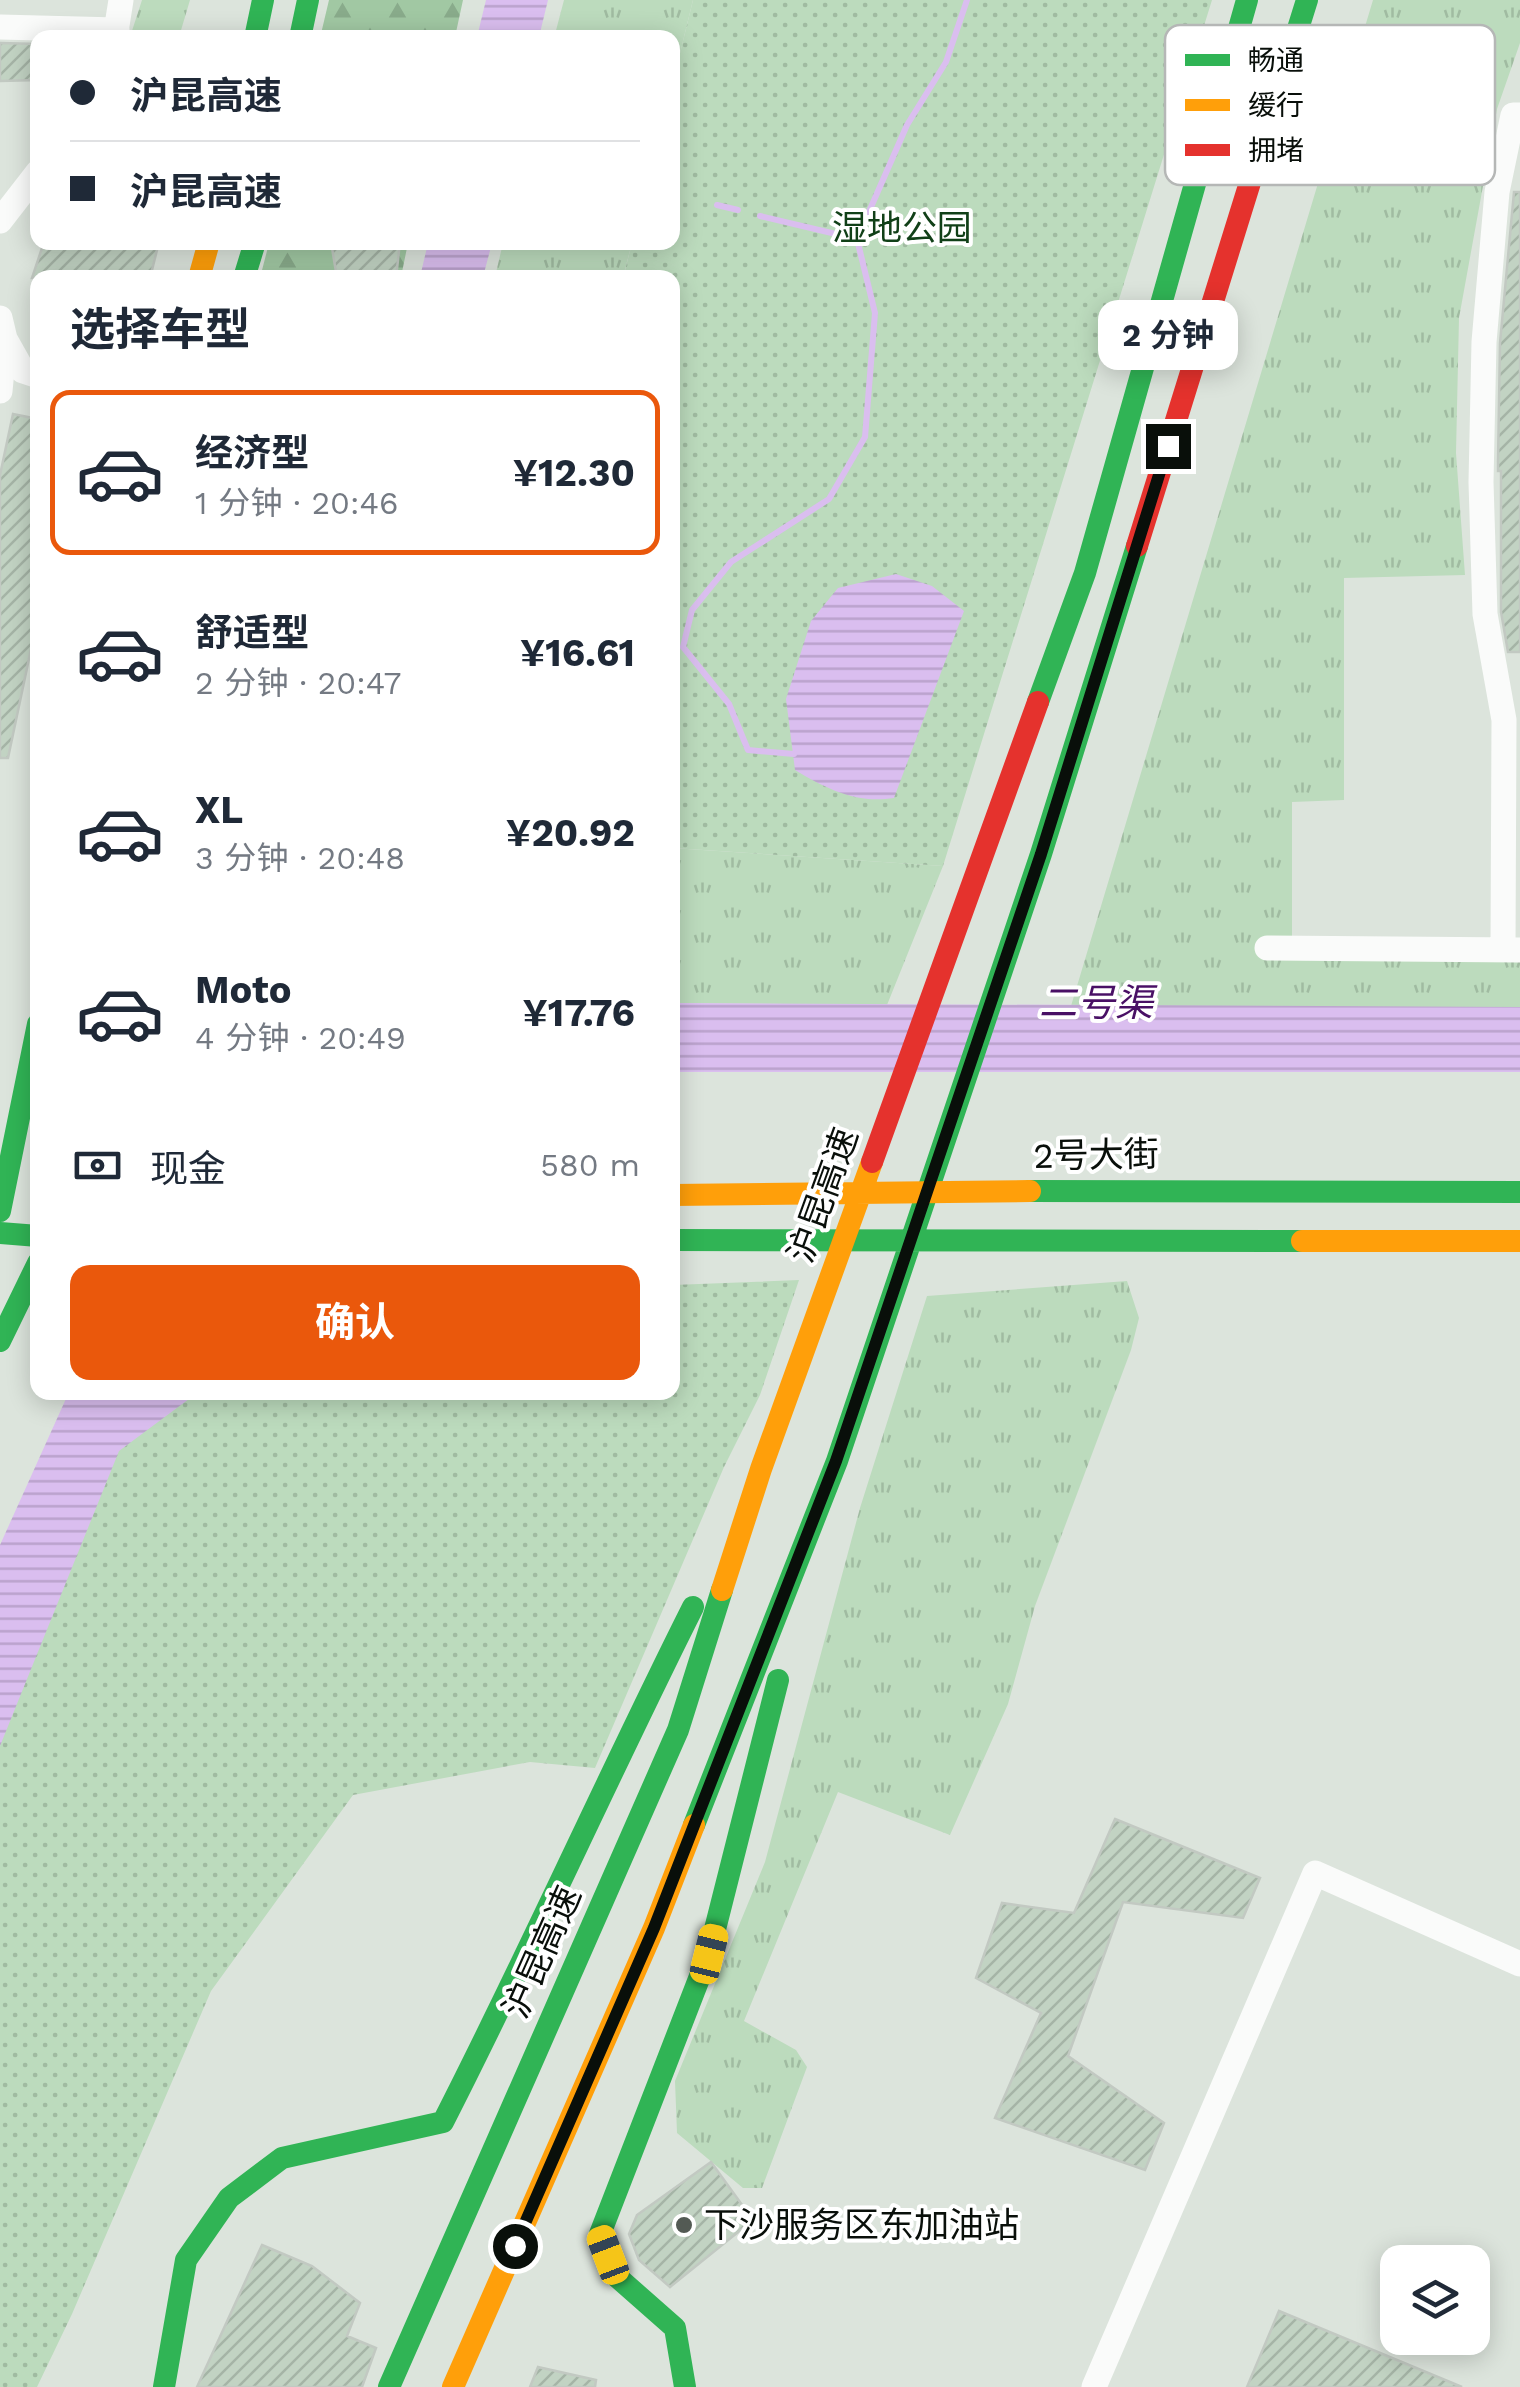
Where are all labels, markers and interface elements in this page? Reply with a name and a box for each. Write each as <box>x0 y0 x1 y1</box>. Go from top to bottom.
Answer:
legend <box>1165 25 1495 185</box>
text: 畅通 <box>1248 44 1304 77</box>
text: 沪昆高速 <box>130 74 282 118</box>
text: 缓行 <box>1248 89 1304 122</box>
text: 拥堵 <box>1248 134 1304 167</box>
text: 沪昆高速 <box>130 170 282 214</box>
park label: 湿地公园 <box>832 207 972 249</box>
callout: 2 分钟 <box>1098 301 1238 371</box>
text: 选择车型 <box>70 303 250 356</box>
text: 2 分钟 <box>1122 316 1214 354</box>
route end <box>1146 424 1191 469</box>
icon: car <box>75 428 165 518</box>
text: 经济型 <box>195 431 309 475</box>
text: ¥12.30 <box>513 451 635 495</box>
text: 1 分钟 · 20:46 <box>195 484 399 522</box>
icon: car <box>75 608 165 698</box>
text: 舒适型 <box>195 611 309 655</box>
text: ¥16.61 <box>520 631 635 675</box>
text: 2 分钟 · 20:47 <box>195 664 402 702</box>
icon: car <box>75 788 165 878</box>
text: XL <box>195 788 243 832</box>
text: ¥20.92 <box>506 811 635 855</box>
text: 3 分钟 · 20:48 <box>195 839 405 877</box>
icon: car <box>75 968 165 1058</box>
text: Moto <box>195 968 291 1012</box>
water label: 二号渠 <box>1039 981 1158 1025</box>
text: ¥17.76 <box>522 991 635 1035</box>
text: 4 分钟 · 20:49 <box>195 1019 406 1057</box>
street label: 沪昆高速 <box>779 1122 867 1268</box>
street label: 2号大街 <box>1033 1133 1159 1177</box>
icon: cash <box>70 1138 125 1193</box>
text: 580 m <box>540 1146 640 1184</box>
text: 现金 <box>150 1147 226 1191</box>
button: 确认 <box>70 1265 640 1380</box>
street label: 沪昆高速 <box>494 1880 590 2024</box>
car <box>687 1921 731 1987</box>
place label: 下沙服务区东加油站 <box>704 2204 1019 2246</box>
marker: 下沙服务区东加油站 <box>673 2214 695 2236</box>
car <box>583 2222 633 2288</box>
route start <box>493 2224 538 2269</box>
map controls <box>1380 2245 1490 2355</box>
button: layers <box>1380 2245 1490 2355</box>

